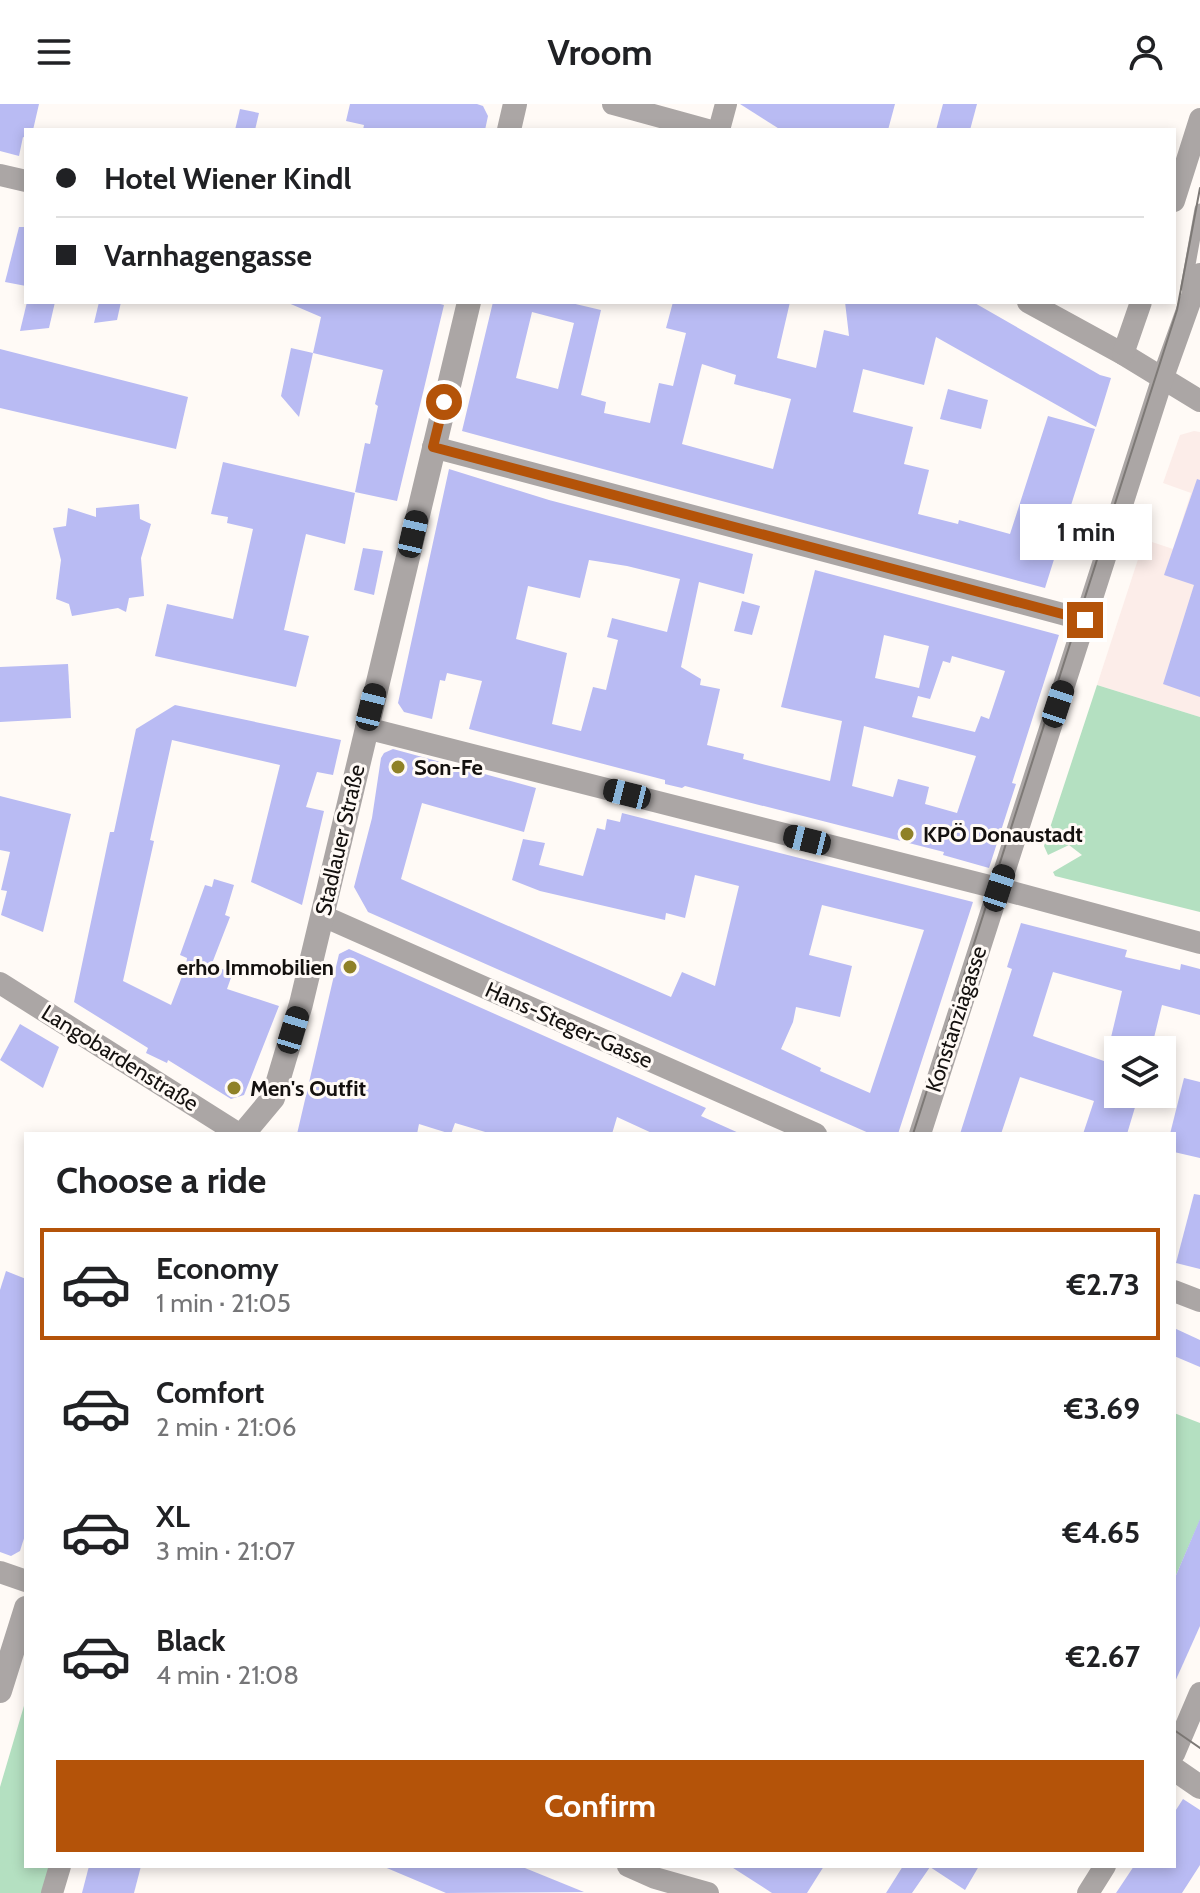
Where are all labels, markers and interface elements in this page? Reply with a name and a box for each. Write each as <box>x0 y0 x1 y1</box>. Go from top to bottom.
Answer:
icon: menu <box>32 30 76 74</box>
text: Vroom <box>548 30 652 74</box>
icon: person <box>1124 30 1168 74</box>
text: Hotel Wiener Kindl <box>104 160 351 197</box>
text: Varnhagengasse <box>104 237 312 274</box>
route start <box>426 384 462 420</box>
callout: 1 min <box>1019 504 1151 560</box>
car <box>396 508 430 560</box>
text: 1 min <box>1057 516 1115 548</box>
route end <box>1067 602 1103 638</box>
car <box>1039 677 1077 731</box>
car <box>354 681 388 733</box>
place label: Son-Fe <box>414 754 483 781</box>
marker: Son-Fe <box>389 758 407 776</box>
street label: Stadlauer Straße <box>309 762 371 918</box>
car <box>601 777 653 811</box>
place label: KPÖ Donaustadt <box>923 821 1083 848</box>
car <box>781 823 833 857</box>
marker: KPÖ Donaustadt <box>898 825 916 843</box>
car <box>980 861 1018 915</box>
street label: Konstanziagasse <box>920 943 992 1095</box>
place label: erho Immobilien <box>177 954 334 981</box>
marker: erho Immobilien <box>341 958 359 976</box>
street label: Hans-Steger-Gasse <box>481 976 657 1074</box>
street label: Langobardenstraße <box>37 999 203 1117</box>
car <box>275 1004 311 1056</box>
map controls <box>1104 1036 1176 1108</box>
button: layers <box>1104 1036 1176 1108</box>
place label: Men's Outfit <box>250 1075 367 1102</box>
marker: Men's Outfit <box>225 1079 243 1097</box>
text: Choose a ride <box>56 1158 266 1202</box>
icon: car <box>60 1248 132 1320</box>
text: Economy <box>156 1250 279 1287</box>
text: €2.73 <box>1067 1266 1140 1303</box>
text: 1 min · 21:05 <box>156 1287 291 1319</box>
icon: car <box>60 1372 132 1444</box>
text: Comfort <box>156 1374 264 1411</box>
text: €3.69 <box>1064 1390 1140 1427</box>
text: 2 min · 21:06 <box>156 1411 297 1443</box>
icon: car <box>60 1496 132 1568</box>
text: XL <box>156 1498 190 1535</box>
text: €4.65 <box>1063 1514 1140 1551</box>
text: 3 min · 21:07 <box>156 1535 295 1567</box>
icon: car <box>60 1620 132 1692</box>
text: Black <box>156 1622 226 1659</box>
text: €2.67 <box>1066 1638 1140 1675</box>
text: 4 min · 21:08 <box>156 1659 299 1691</box>
button: Confirm <box>56 1760 1144 1852</box>

